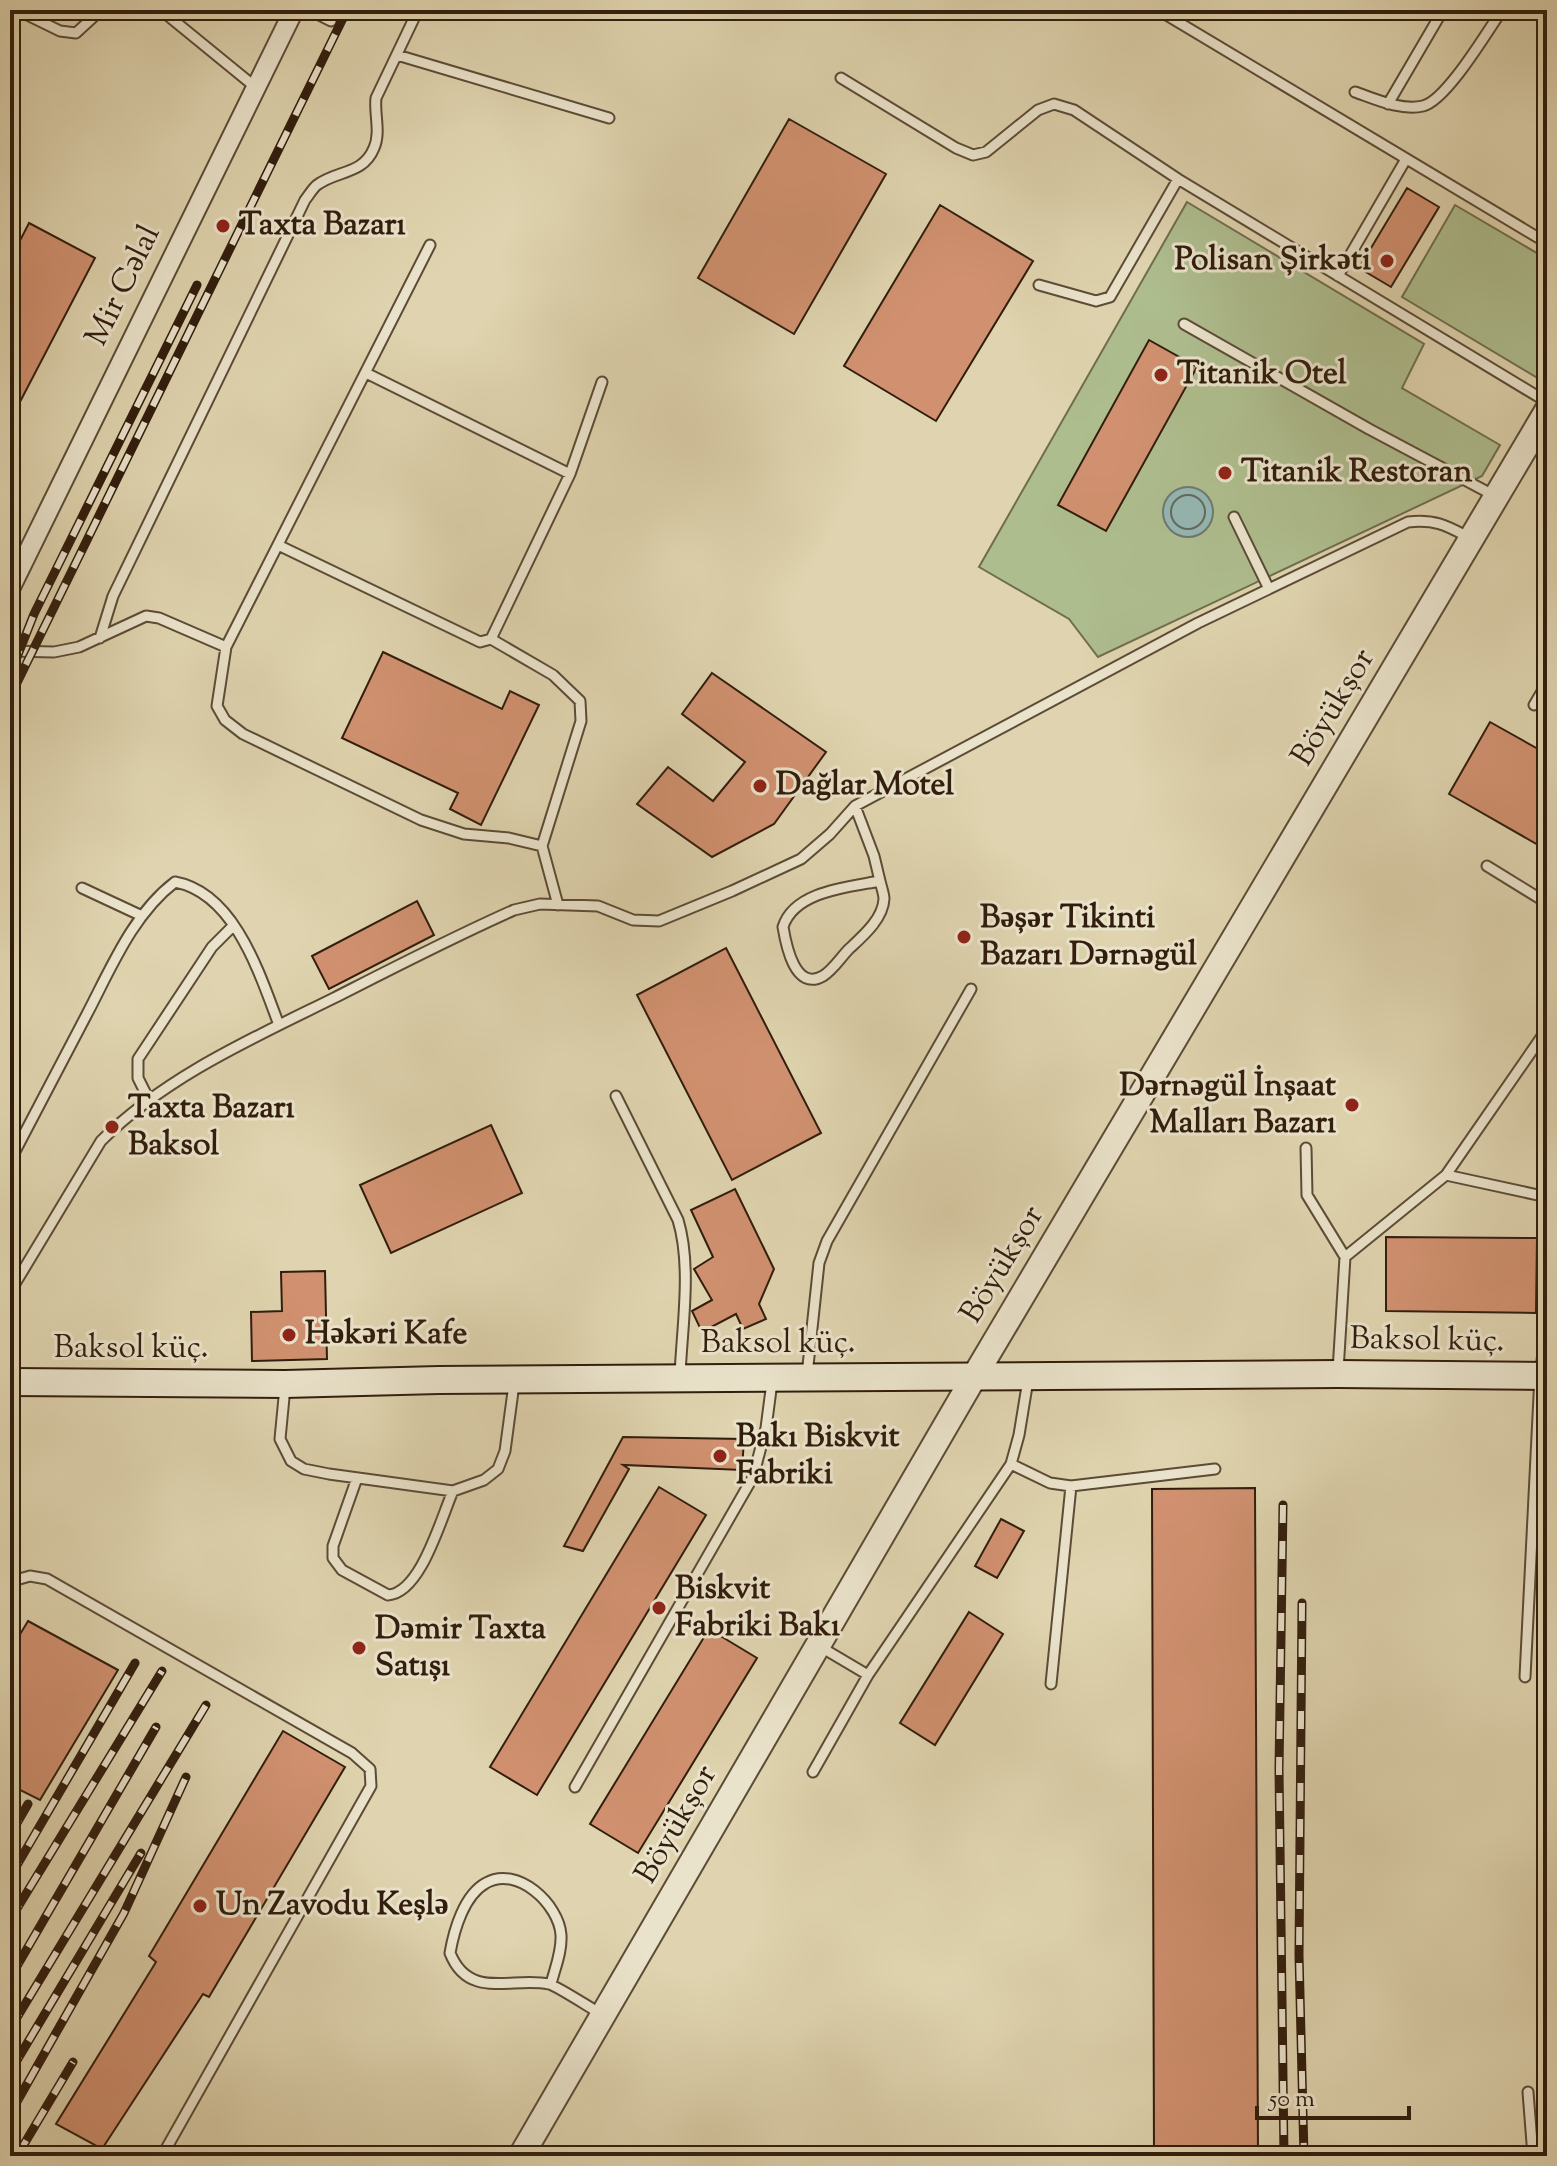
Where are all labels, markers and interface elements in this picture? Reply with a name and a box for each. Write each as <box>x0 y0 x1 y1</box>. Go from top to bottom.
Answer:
place label: Taxta Bazarı <box>239 203 406 249</box>
marker: Taxta Bazarı <box>214 217 232 235</box>
street label: Mir Cəlal <box>75 218 173 354</box>
place label: Polisan Şirkəti <box>1174 238 1371 284</box>
marker: Polisan Şirkəti <box>1378 252 1396 270</box>
place label: Titanik Otel <box>1177 352 1347 398</box>
marker: Titanik Otel <box>1152 366 1170 384</box>
place label: Titanik Restoran <box>1241 450 1473 496</box>
marker: Titanik Restoran <box>1216 464 1234 482</box>
street label: Böyükşor <box>1281 640 1387 776</box>
place label: Dağlar Motel <box>776 763 954 809</box>
marker: Dağlar Motel <box>751 777 769 795</box>
place label: Bəşər Tikinti Bazarı Dərnəgül <box>980 896 1197 979</box>
marker: Bəşər Tikinti Bazarı Dərnəgül <box>955 928 973 946</box>
place label: Dərnəgül İnşaat Malları Bazarı <box>1119 1064 1336 1147</box>
place label: Taxta Bazarı Baksol <box>128 1086 295 1169</box>
marker: Dərnəgül İnşaat Malları Bazarı <box>1343 1096 1361 1114</box>
marker: Taxta Bazarı Baksol <box>103 1118 121 1136</box>
street label: Böyükşor <box>950 1197 1056 1333</box>
place label: Həkəri Kafe <box>305 1312 467 1358</box>
street label: Baksol küç. <box>1349 1317 1505 1365</box>
street label: Baksol küç. <box>701 1321 855 1367</box>
street label: Baksol küç. <box>54 1326 208 1372</box>
marker: Həkəri Kafe <box>280 1326 298 1344</box>
place label: Bakı Biskvit Fabriki <box>736 1415 900 1498</box>
marker: Bakı Biskvit Fabriki <box>711 1447 729 1465</box>
place label: Biskvit Fabriki Bakı <box>675 1567 840 1650</box>
marker: Biskvit Fabriki Bakı <box>650 1599 668 1617</box>
place label: Dəmir Taxta Satışı <box>375 1607 546 1690</box>
marker: Dəmir Taxta Satışı <box>350 1639 368 1657</box>
street label: Böyükşor <box>624 1757 730 1893</box>
place label: Un Zavodu Keşlə <box>216 1883 449 1929</box>
marker: Un Zavodu Keşlə <box>191 1897 209 1915</box>
scale bar <box>1257 2070 1409 2120</box>
text: 50 m <box>1267 2083 1315 2117</box>

